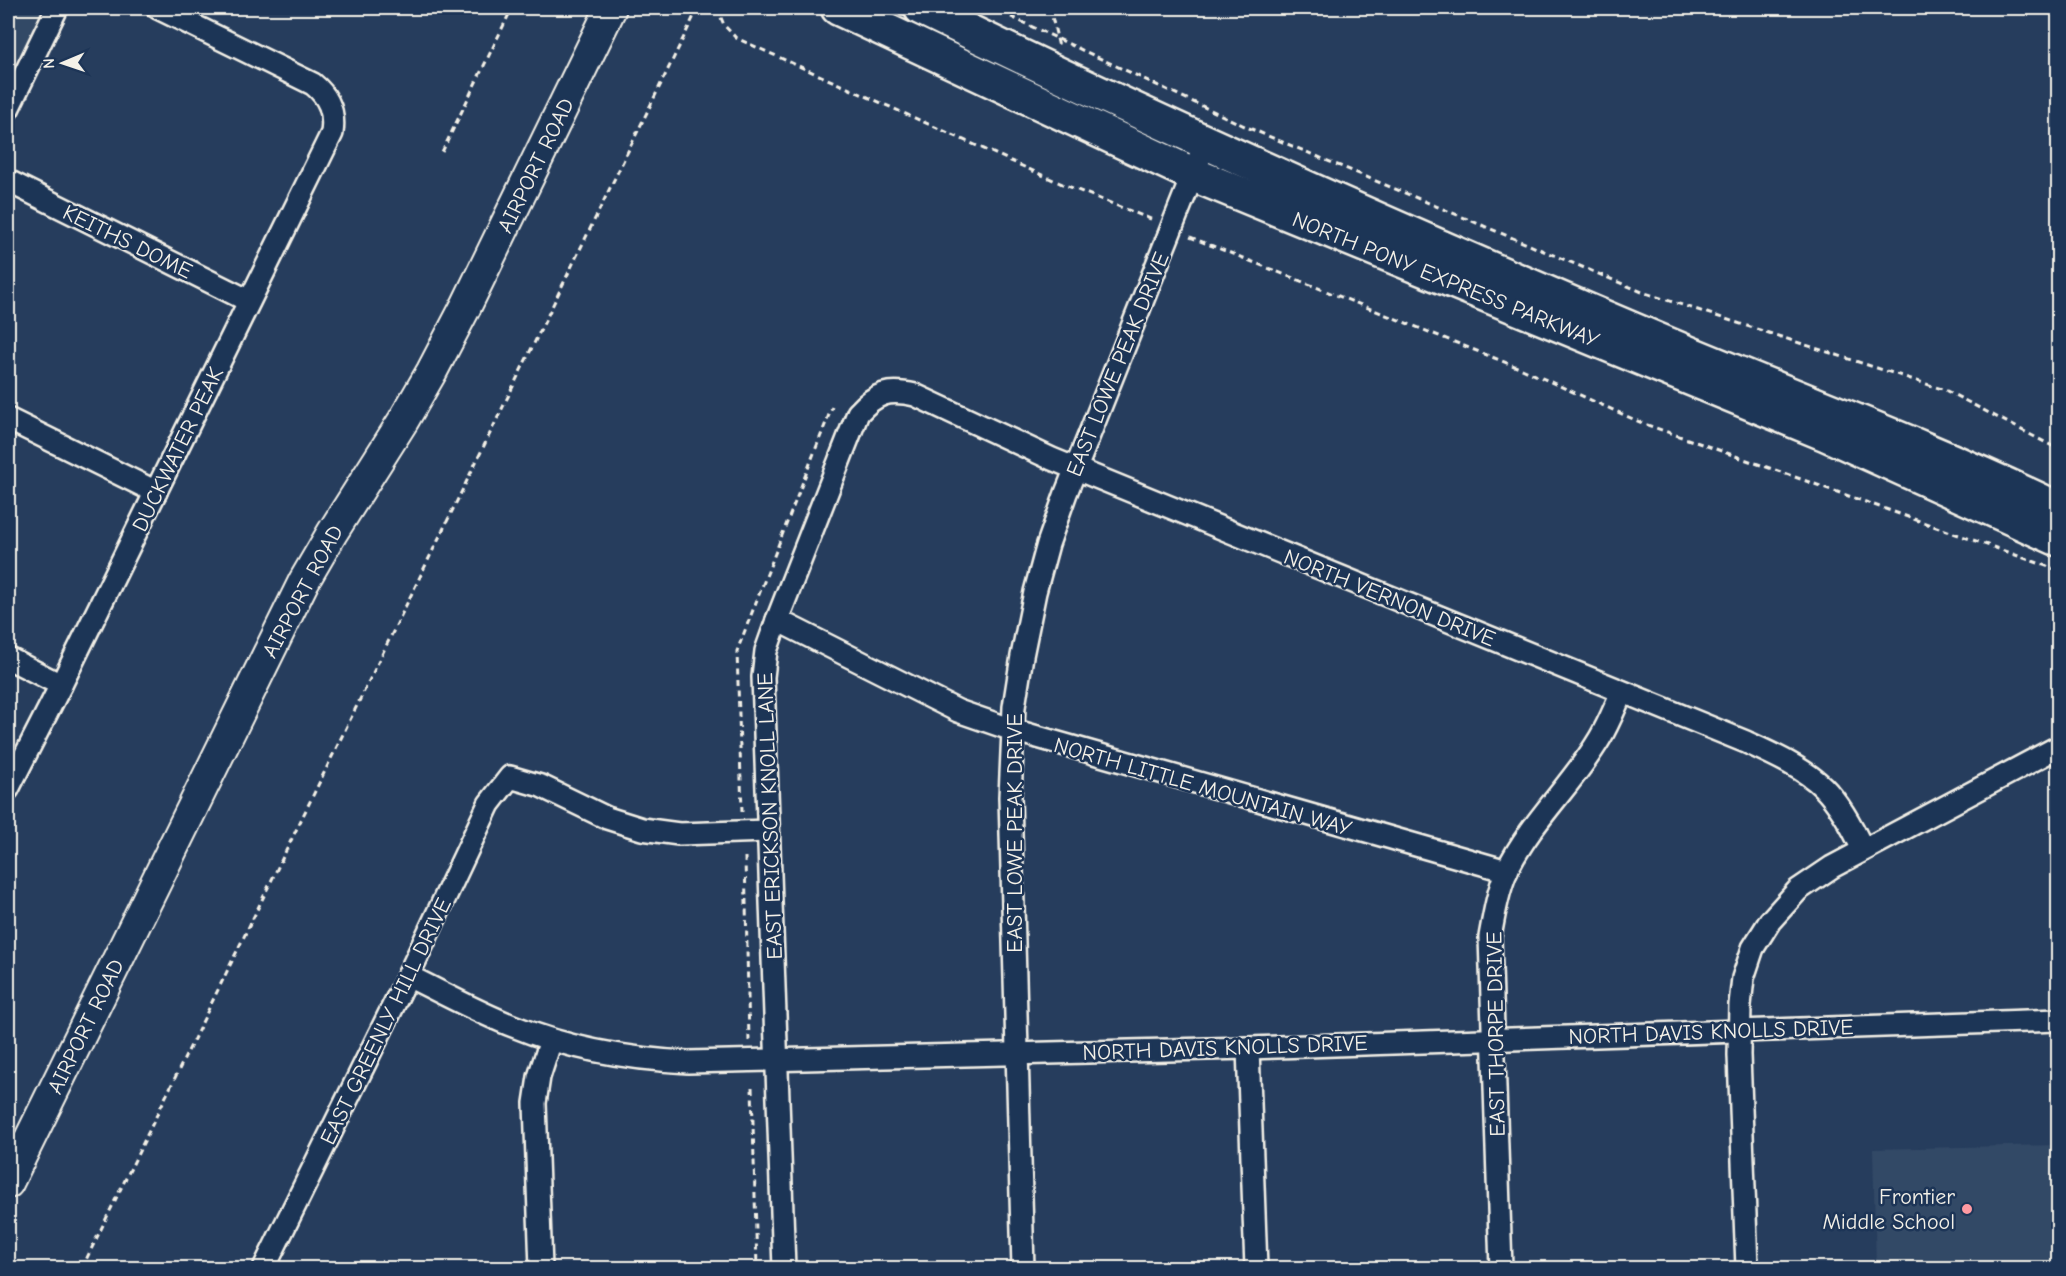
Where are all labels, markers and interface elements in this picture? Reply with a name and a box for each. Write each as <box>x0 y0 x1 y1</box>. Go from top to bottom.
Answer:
north arrow <box>33 33 93 93</box>
text: N <box>40 58 58 69</box>
street label: AIRPORT ROAD <box>492 94 580 237</box>
street label: KEITHS DOME <box>59 199 196 284</box>
street label: NORTH PONY EXPRESS PARKWAY <box>1288 206 1603 354</box>
street label: EAST LOWE PEAK DRIVE <box>1061 249 1175 480</box>
street label: DUCKWATER PEAK <box>127 363 229 536</box>
street label: AIRPORT ROAD <box>257 521 349 662</box>
street label: NORTH VERNON DRIVE <box>1280 544 1499 652</box>
street label: EAST ERICKSON KNOLL LANE <box>752 672 788 960</box>
street label: EAST LOWE PEAK DRIVE <box>1002 713 1028 953</box>
street label: NORTH LITTLE MOUNTAIN WAY <box>1051 732 1355 842</box>
street label: EAST GREENLY HILL DRIVE <box>315 894 457 1149</box>
street label: EAST THORPE DRIVE <box>1481 931 1511 1137</box>
street label: AIRPORT ROAD <box>42 955 130 1098</box>
street label: NORTH DAVIS KNOLLS DRIVE <box>1568 1014 1854 1050</box>
street label: NORTH DAVIS KNOLLS DRIVE <box>1082 1030 1368 1066</box>
place label: Frontier Middle School <box>1822 1184 1955 1235</box>
marker: Frontier Middle School <box>1960 1202 1974 1216</box>

